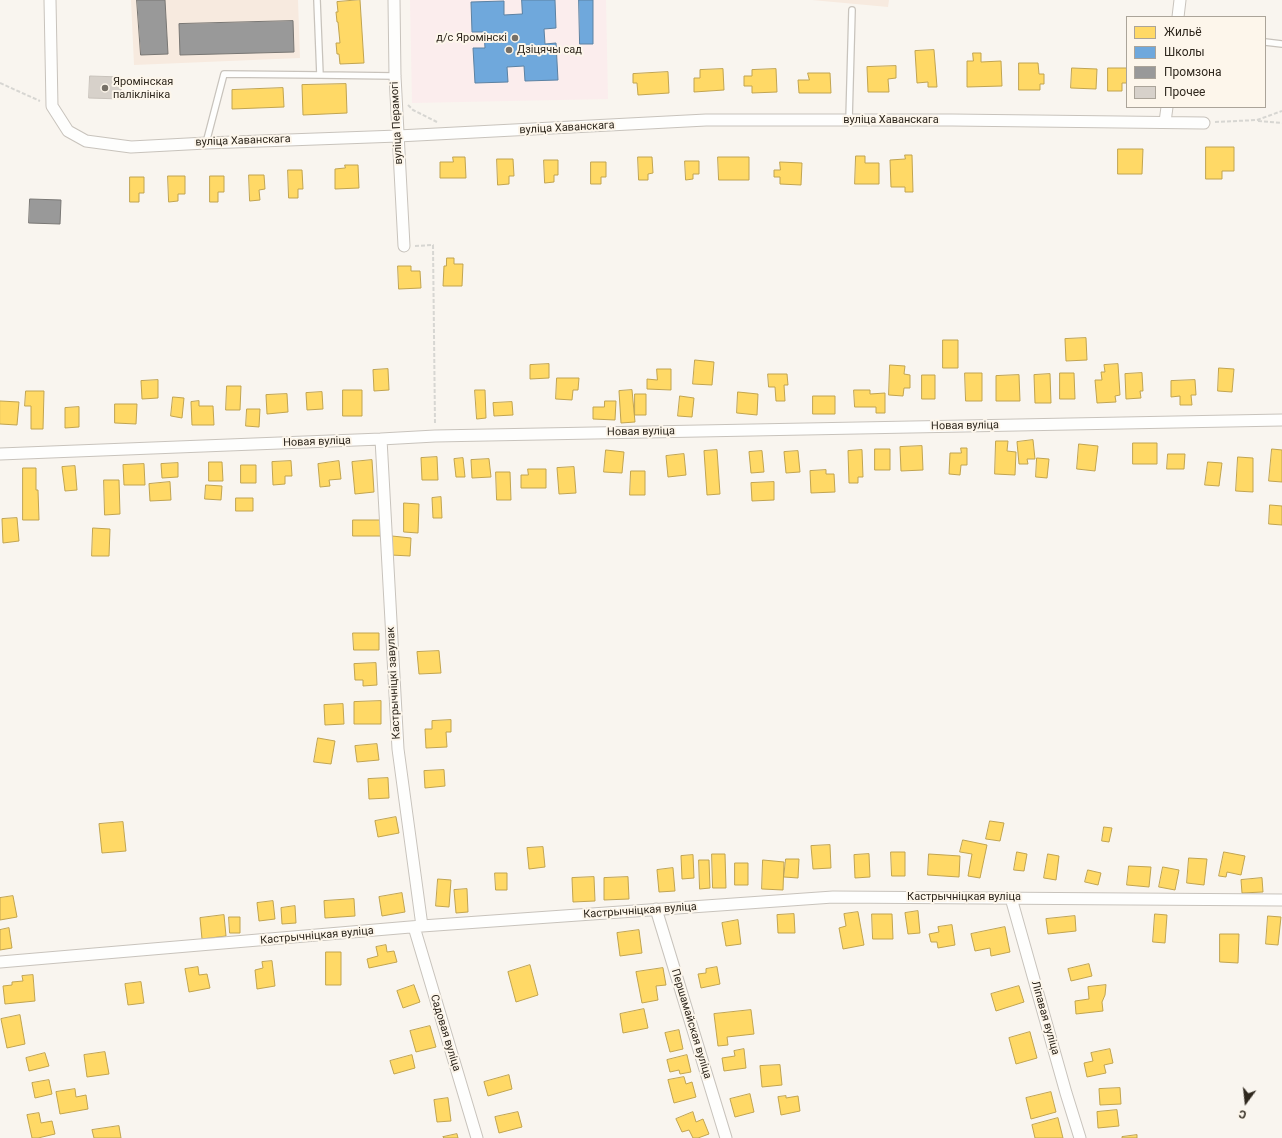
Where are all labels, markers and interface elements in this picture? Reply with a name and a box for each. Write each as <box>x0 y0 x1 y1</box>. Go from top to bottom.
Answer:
legend <box>1126 16 1266 108</box>
text: Жильё <box>1164 25 1202 39</box>
place label: д/с Яромінскі <box>436 31 507 45</box>
marker: д/с Яромінскі <box>510 33 520 43</box>
place label: Дзіцячы сад <box>517 43 582 57</box>
marker: Дзіцячы сад <box>504 45 514 55</box>
text: Школы <box>1164 45 1205 59</box>
text: Промзона <box>1164 65 1221 79</box>
place label: Яромінская паліклініка <box>113 75 173 101</box>
street label: вуліца Перамогі <box>388 81 406 165</box>
marker: Яромінская паліклініка <box>100 83 110 93</box>
text: Прочее <box>1164 85 1205 99</box>
street label: вуліца Хаванскага <box>843 113 939 127</box>
street label: вуліца Хаванскага <box>519 119 615 137</box>
street label: вуліца Хаванскага <box>195 133 291 149</box>
street label: Новая вуліца <box>931 419 999 433</box>
street label: Новая вуліца <box>607 425 675 439</box>
street label: Новая вуліца <box>283 434 351 450</box>
street label: Кастрычніцкі завулак <box>384 626 404 740</box>
street label: Кастрычніцкая вуліца <box>907 890 1021 904</box>
street label: Кастрычніцкая вуліца <box>583 900 697 922</box>
street label: Кастрычніцкая вуліца <box>260 924 374 948</box>
street label: Першамайская вуліца <box>668 967 714 1081</box>
street label: Ліпавая вуліца <box>1028 979 1062 1057</box>
street label: Садовая вуліца <box>427 993 463 1073</box>
north arrow <box>1226 1082 1266 1122</box>
text: С <box>1238 1107 1248 1121</box>

